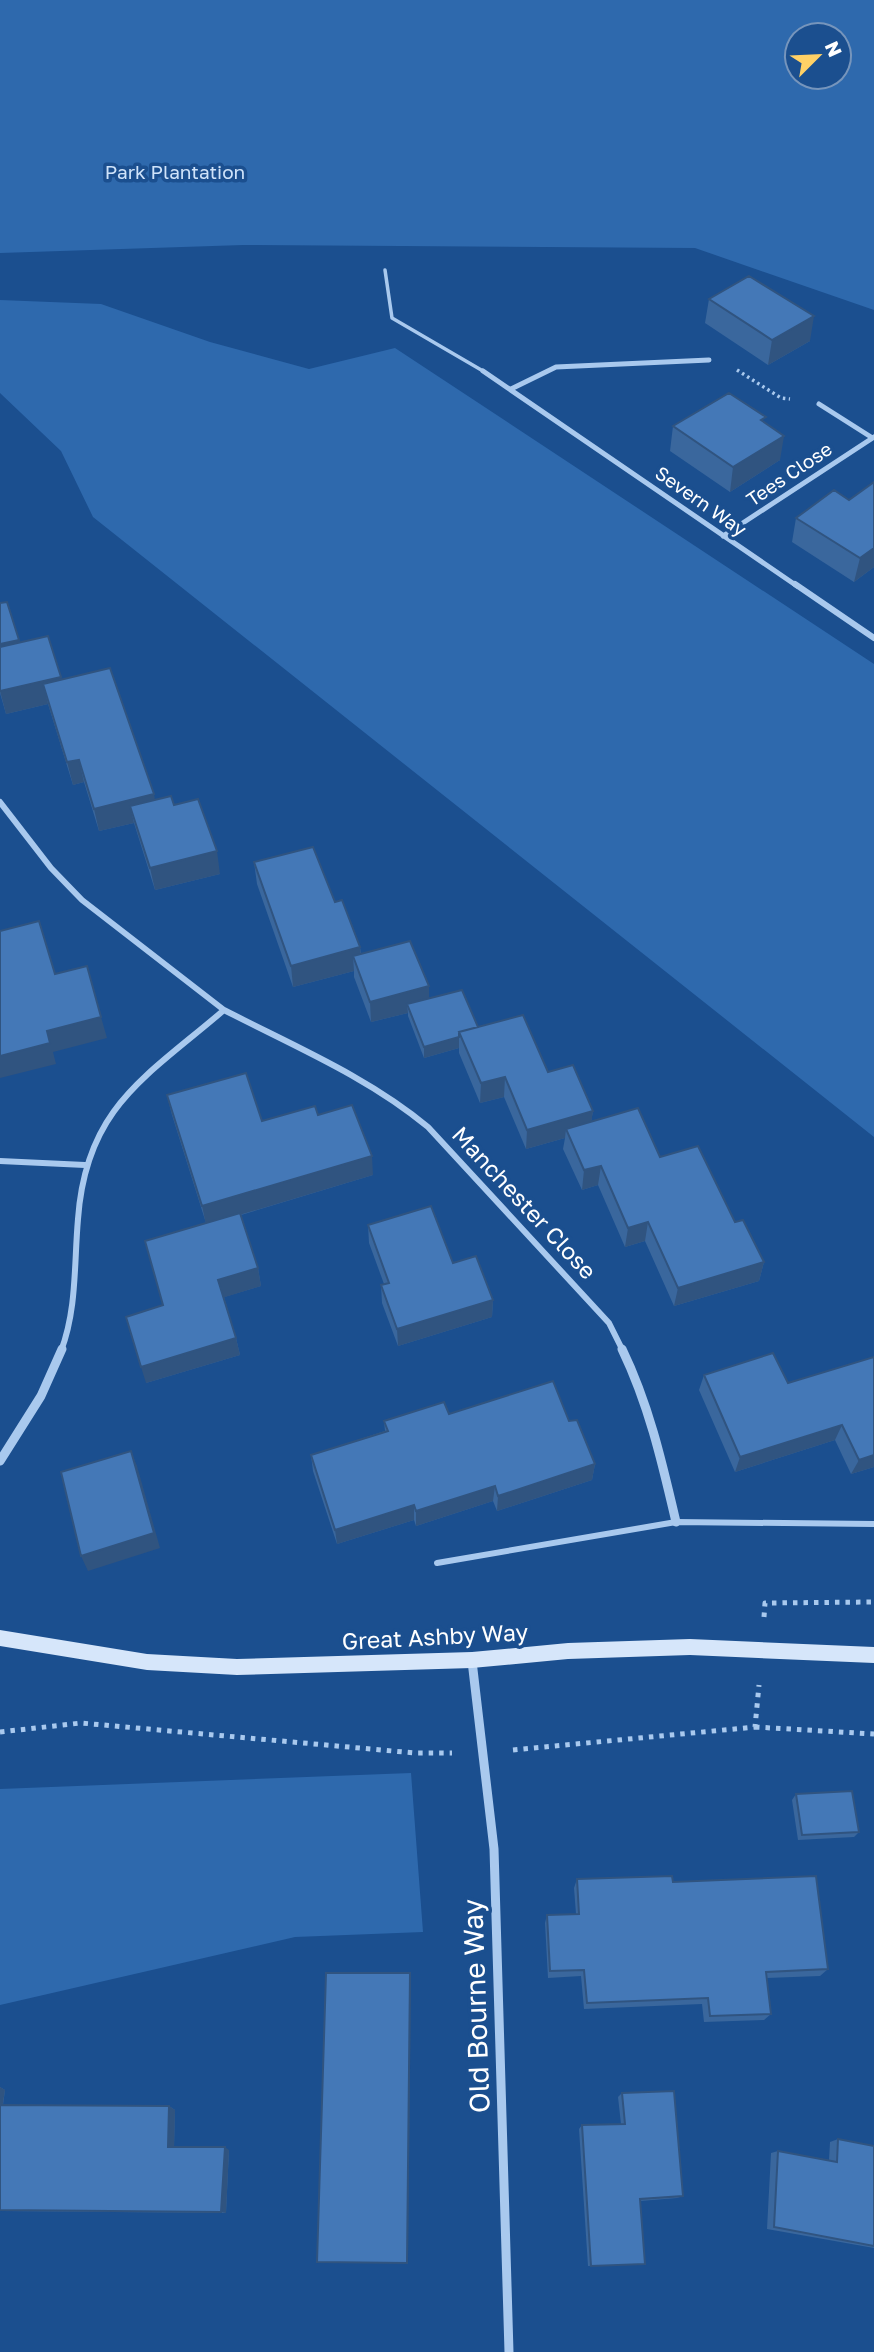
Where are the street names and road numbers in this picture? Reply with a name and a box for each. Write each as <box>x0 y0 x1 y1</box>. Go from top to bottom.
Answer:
street label: Tees Close <box>742 437 836 511</box>
street label: Severn Way <box>651 461 752 541</box>
street label: Manchester Close <box>447 1120 603 1284</box>
street label: Great Ashby Way <box>341 1617 529 1655</box>
street label: Old Bourne Way <box>455 1898 496 2114</box>

